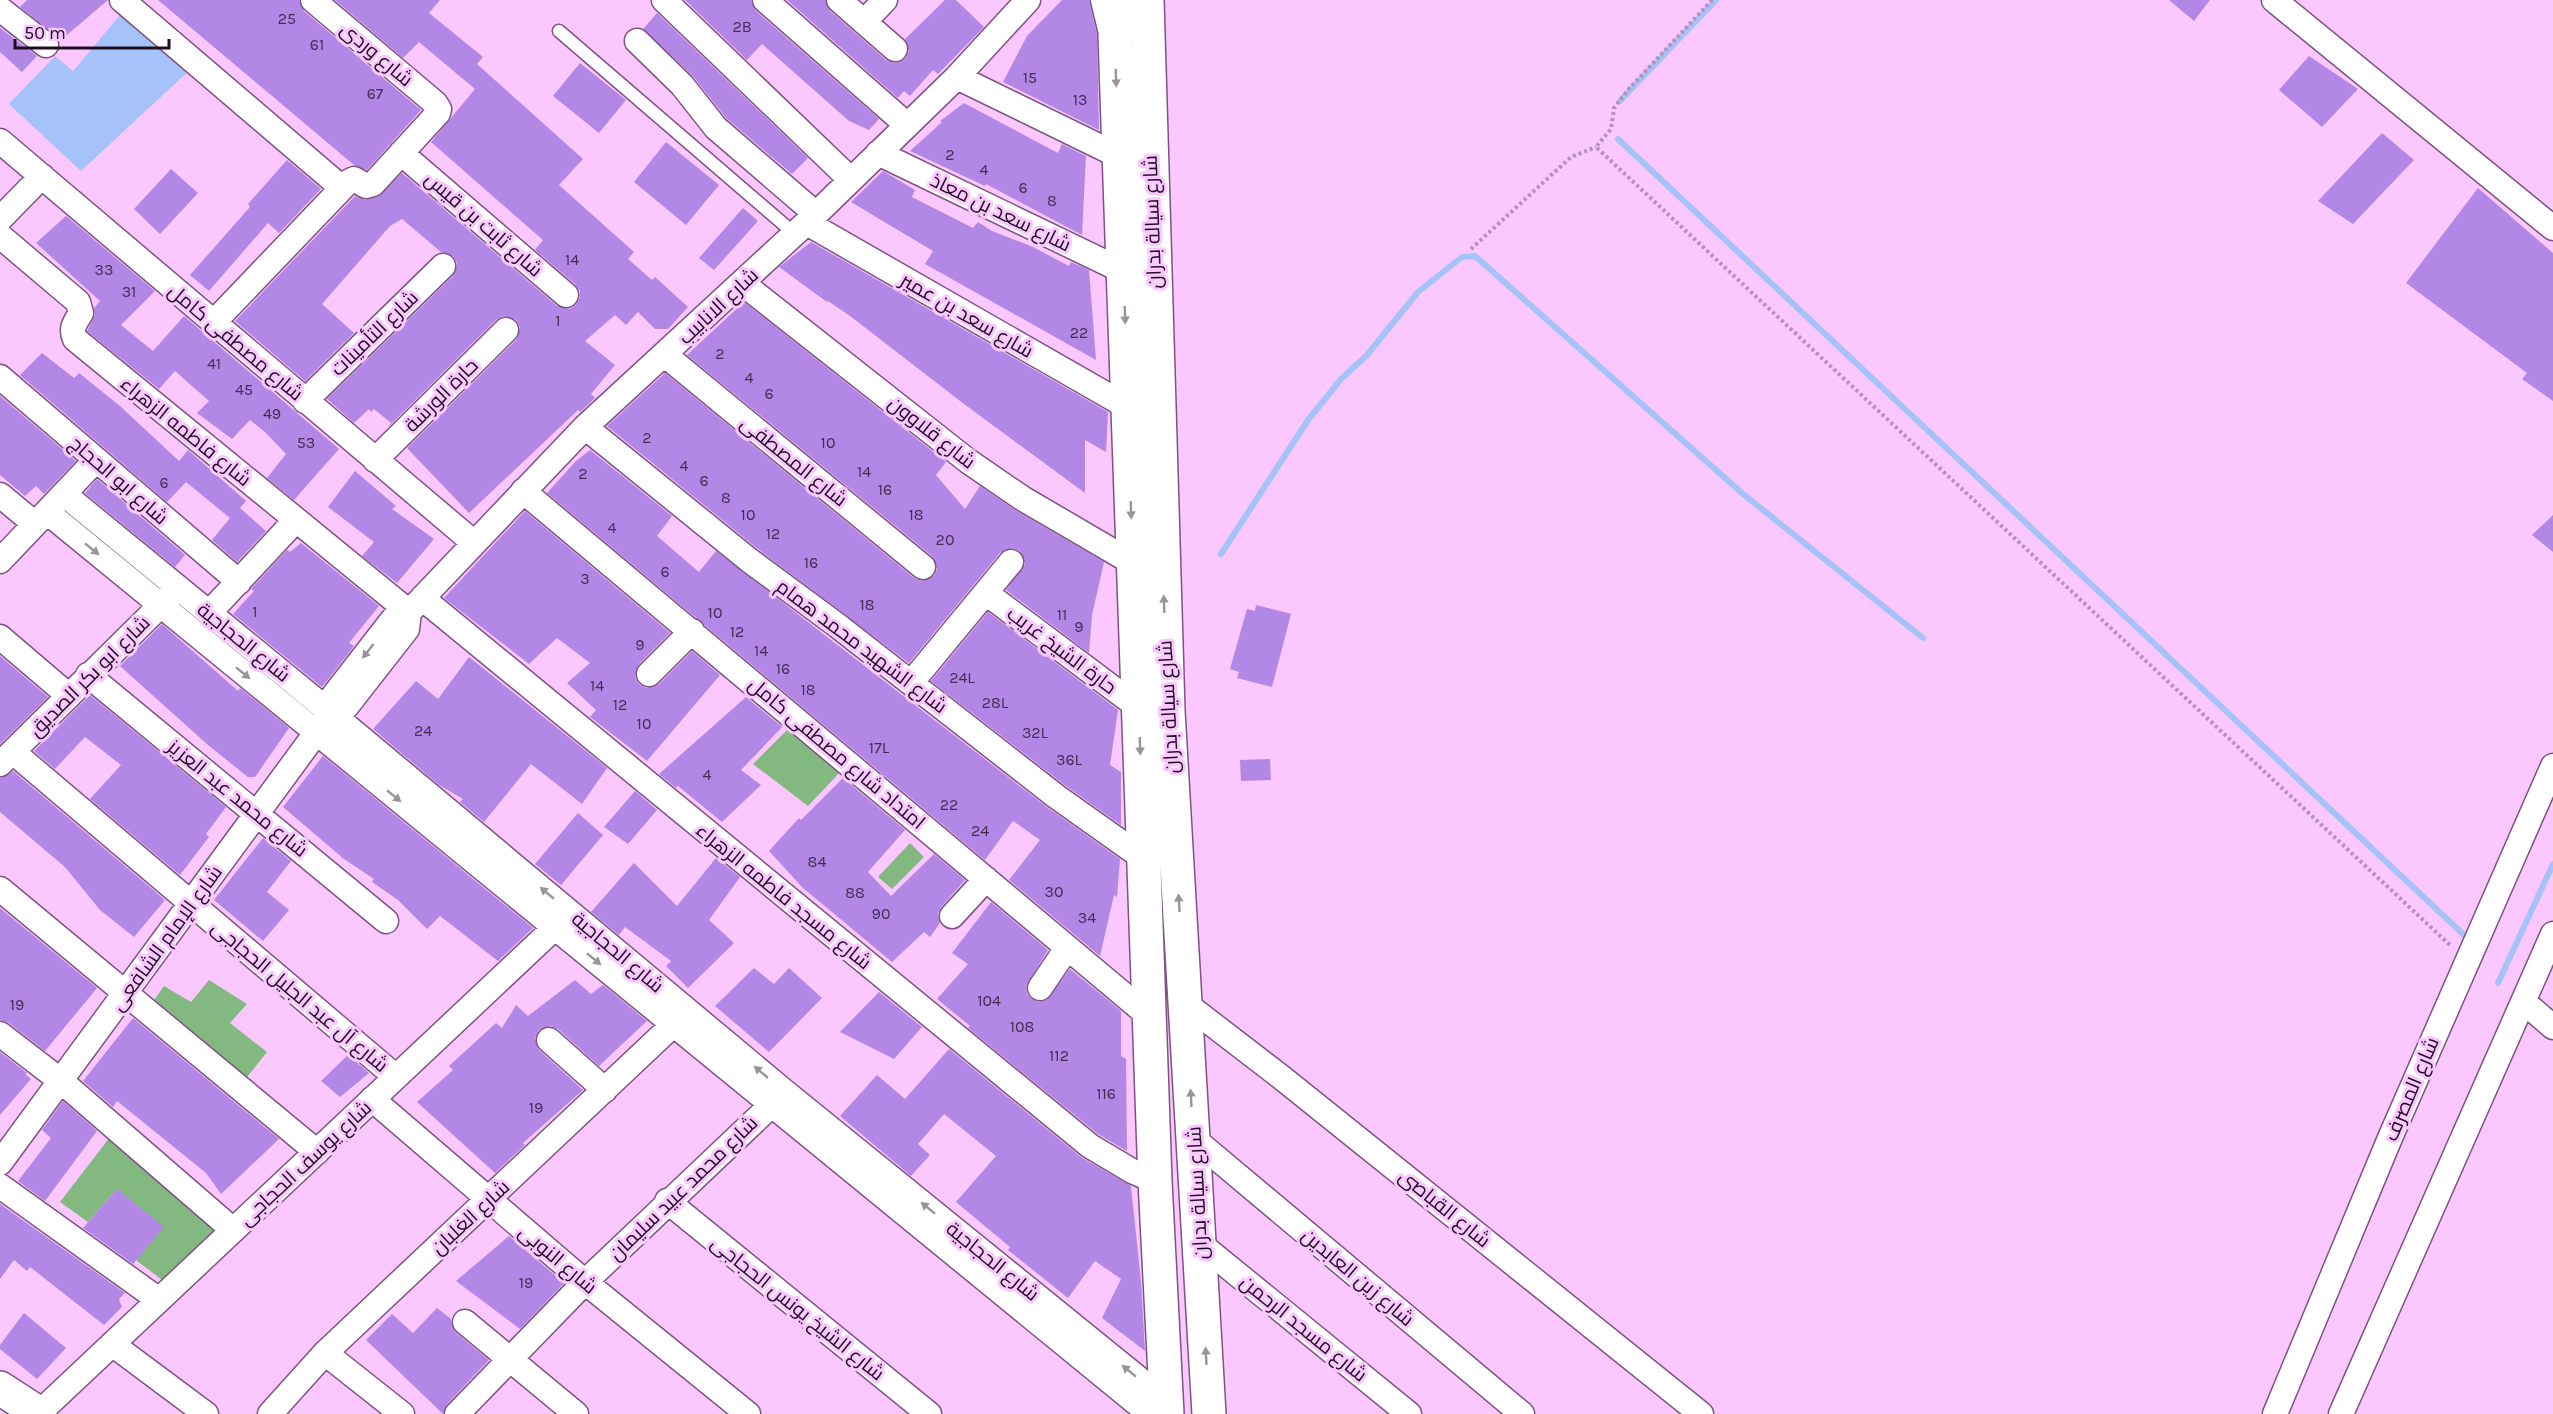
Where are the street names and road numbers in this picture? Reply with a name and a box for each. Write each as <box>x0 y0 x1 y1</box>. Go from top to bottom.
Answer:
street label: شارع وردى <box>335 18 417 93</box>
street label: شارع سيالة بدران <box>1139 155 1168 289</box>
street label: شارع ثابت بن قيس <box>419 167 547 283</box>
street label: شارع سعد بن معاذ <box>926 168 1075 258</box>
street label: شارع الانابيب <box>674 264 764 351</box>
street label: شارع سعد بن عمير <box>894 268 1037 364</box>
street label: شارع مصطفى كامل <box>162 279 308 407</box>
street label: شارع التأمينات <box>325 285 424 382</box>
street label: حارة الورشة <box>400 354 483 437</box>
street label: شارع فاطمه الزهراء <box>115 372 256 493</box>
street label: شارع قلاوون <box>882 391 980 475</box>
street label: شارع المصطفى <box>735 411 852 513</box>
street label: شارع ابو الحجاج <box>63 431 173 531</box>
street label: شارع الشهيد محمد همام <box>771 575 952 720</box>
street label: شارع الحجاجية <box>191 598 295 688</box>
street label: حارة الشيخ غريب <box>1001 602 1121 701</box>
street label: شارع ابو بكر الصديق <box>24 611 156 743</box>
street label: شارع سيالة بدران <box>1154 640 1185 774</box>
street label: امتداد شارع مصطفى كامل <box>742 673 930 836</box>
street label: شارع محمد عبد العزيز <box>161 734 312 863</box>
street label: شارع مسجد فاطمه الزهراء <box>690 819 876 976</box>
street label: شارع الإمام الشافعى <box>106 861 229 1017</box>
street label: شارع الحجاجية <box>566 907 668 999</box>
street label: شارع آل عبد الجليل الحجاجى <box>205 916 393 1079</box>
street label: شارع المصرف <box>2379 1034 2446 1146</box>
street label: شارع يوسف الحجاجى <box>234 1096 378 1232</box>
street label: شارع محمد عبيد سليمان <box>604 1111 764 1267</box>
street label: شارع سيالة بدران <box>1183 1126 1214 1260</box>
street label: شارع القباصى <box>1393 1165 1495 1254</box>
street label: شارع الغلبان <box>427 1175 516 1261</box>
street label: شارع الحجاجية <box>940 1217 1044 1307</box>
street label: شارع النوبى <box>513 1220 601 1300</box>
street label: شارع زين العابدين <box>1296 1224 1418 1332</box>
street label: شارع الشيخ يونس الحجاجى <box>705 1231 889 1387</box>
street label: شارع مسجد الرحمن <box>1234 1270 1372 1388</box>

